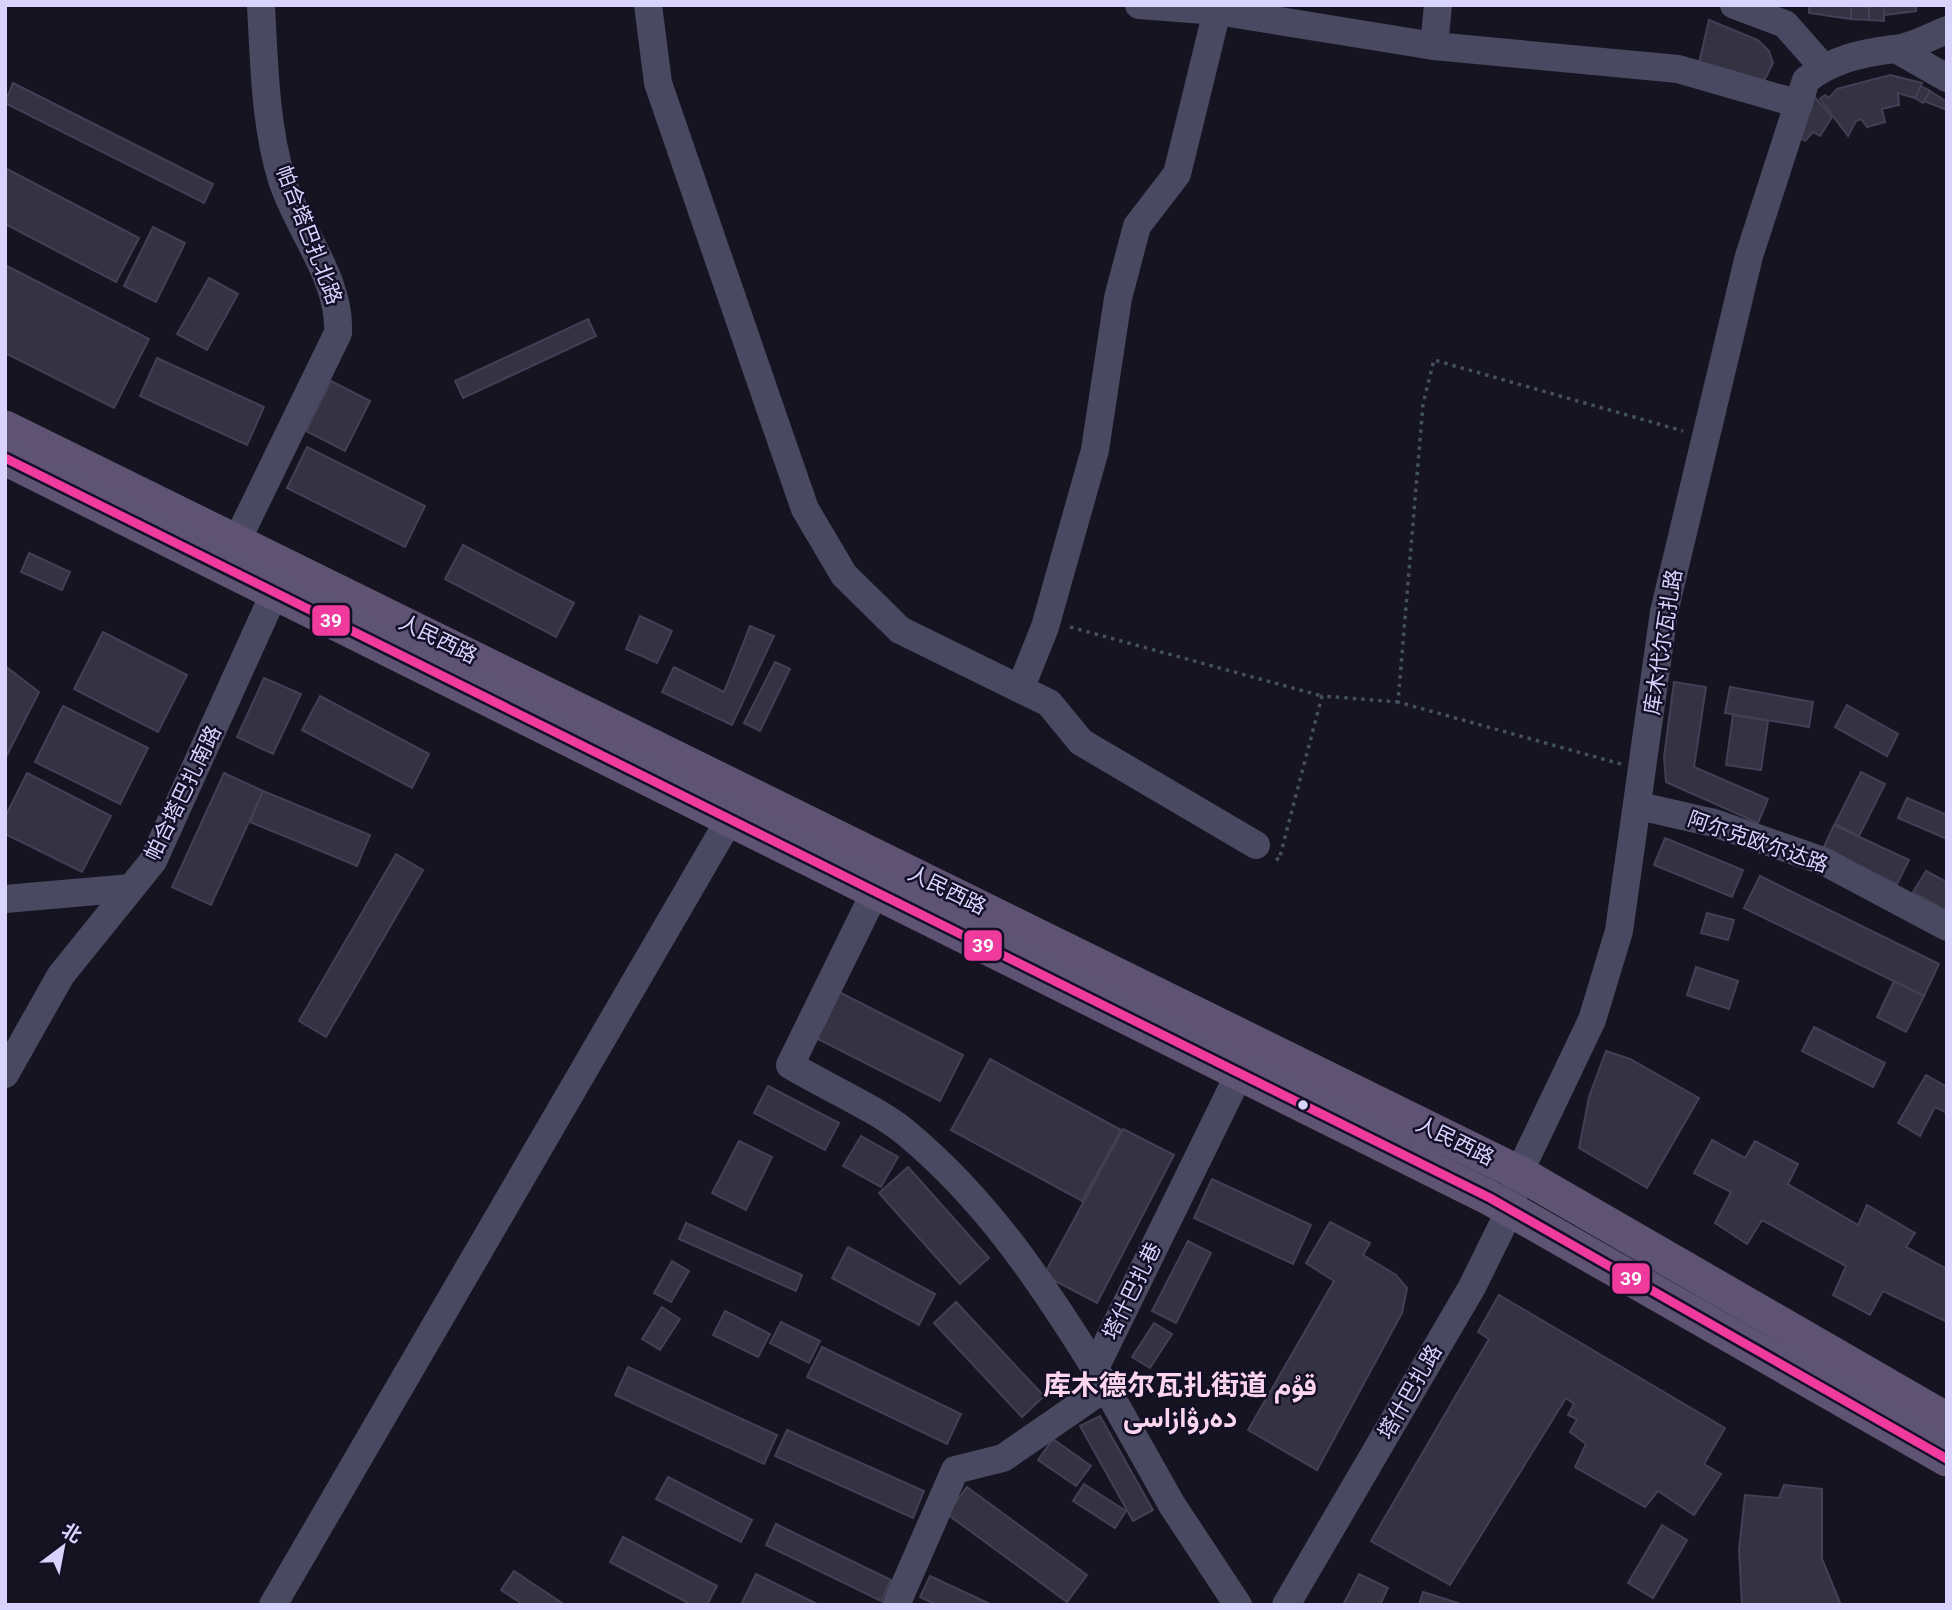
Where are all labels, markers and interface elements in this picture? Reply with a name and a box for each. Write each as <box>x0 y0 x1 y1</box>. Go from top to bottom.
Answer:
street label: 帕合塔巴扎北路 <box>271 162 347 308</box>
street label: 库木代尔瓦扎路 <box>1640 568 1686 716</box>
line badge: 39 <box>311 604 351 637</box>
text: 39 <box>320 609 342 632</box>
street label: 人民西路 <box>395 610 481 668</box>
street label: 帕合塔巴扎南路 <box>140 722 226 864</box>
street label: 阿尔克欧尔达路 <box>1685 807 1831 877</box>
street label: 人民西路 <box>904 861 990 919</box>
line badge: 39 <box>963 929 1003 962</box>
text: 39 <box>972 934 994 957</box>
unlabelled marker <box>1296 1098 1310 1112</box>
street label: 人民西路 <box>1412 1112 1498 1170</box>
street label: 塔什巴扎巷 <box>1098 1239 1166 1343</box>
line badge: 39 <box>1611 1262 1651 1295</box>
text: 39 <box>1620 1267 1642 1290</box>
street label: 塔什巴扎路 <box>1373 1341 1447 1443</box>
district label: 库木德尔瓦扎街道 قۇم دەرۋازاسى <box>1043 1369 1317 1435</box>
north arrow <box>28 1512 98 1582</box>
text: 北 <box>58 1518 86 1548</box>

